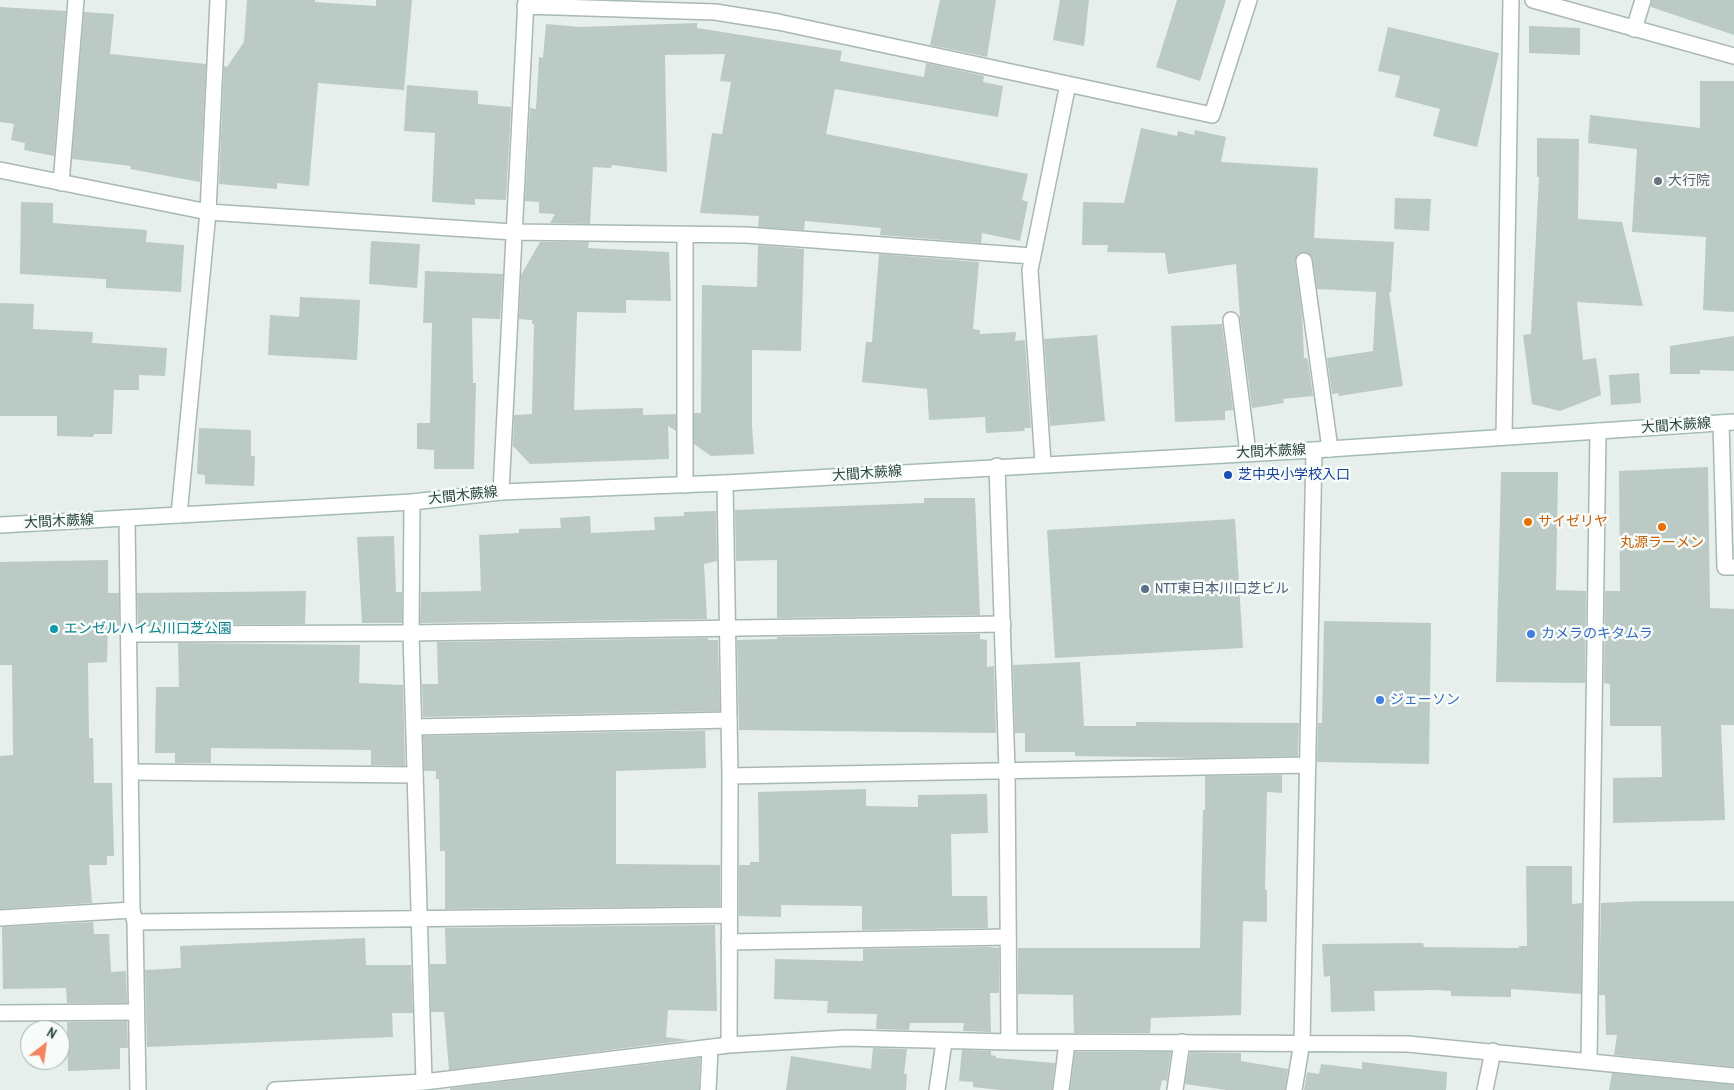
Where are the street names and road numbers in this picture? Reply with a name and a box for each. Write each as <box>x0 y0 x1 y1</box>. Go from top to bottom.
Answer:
street label: 大間木蕨線 <box>1640 415 1712 437</box>
street label: 大間木蕨線 <box>1236 442 1306 462</box>
street label: 大間木蕨線 <box>831 463 903 485</box>
street label: 大間木蕨線 <box>427 484 499 508</box>
street label: 大間木蕨線 <box>24 512 94 532</box>

